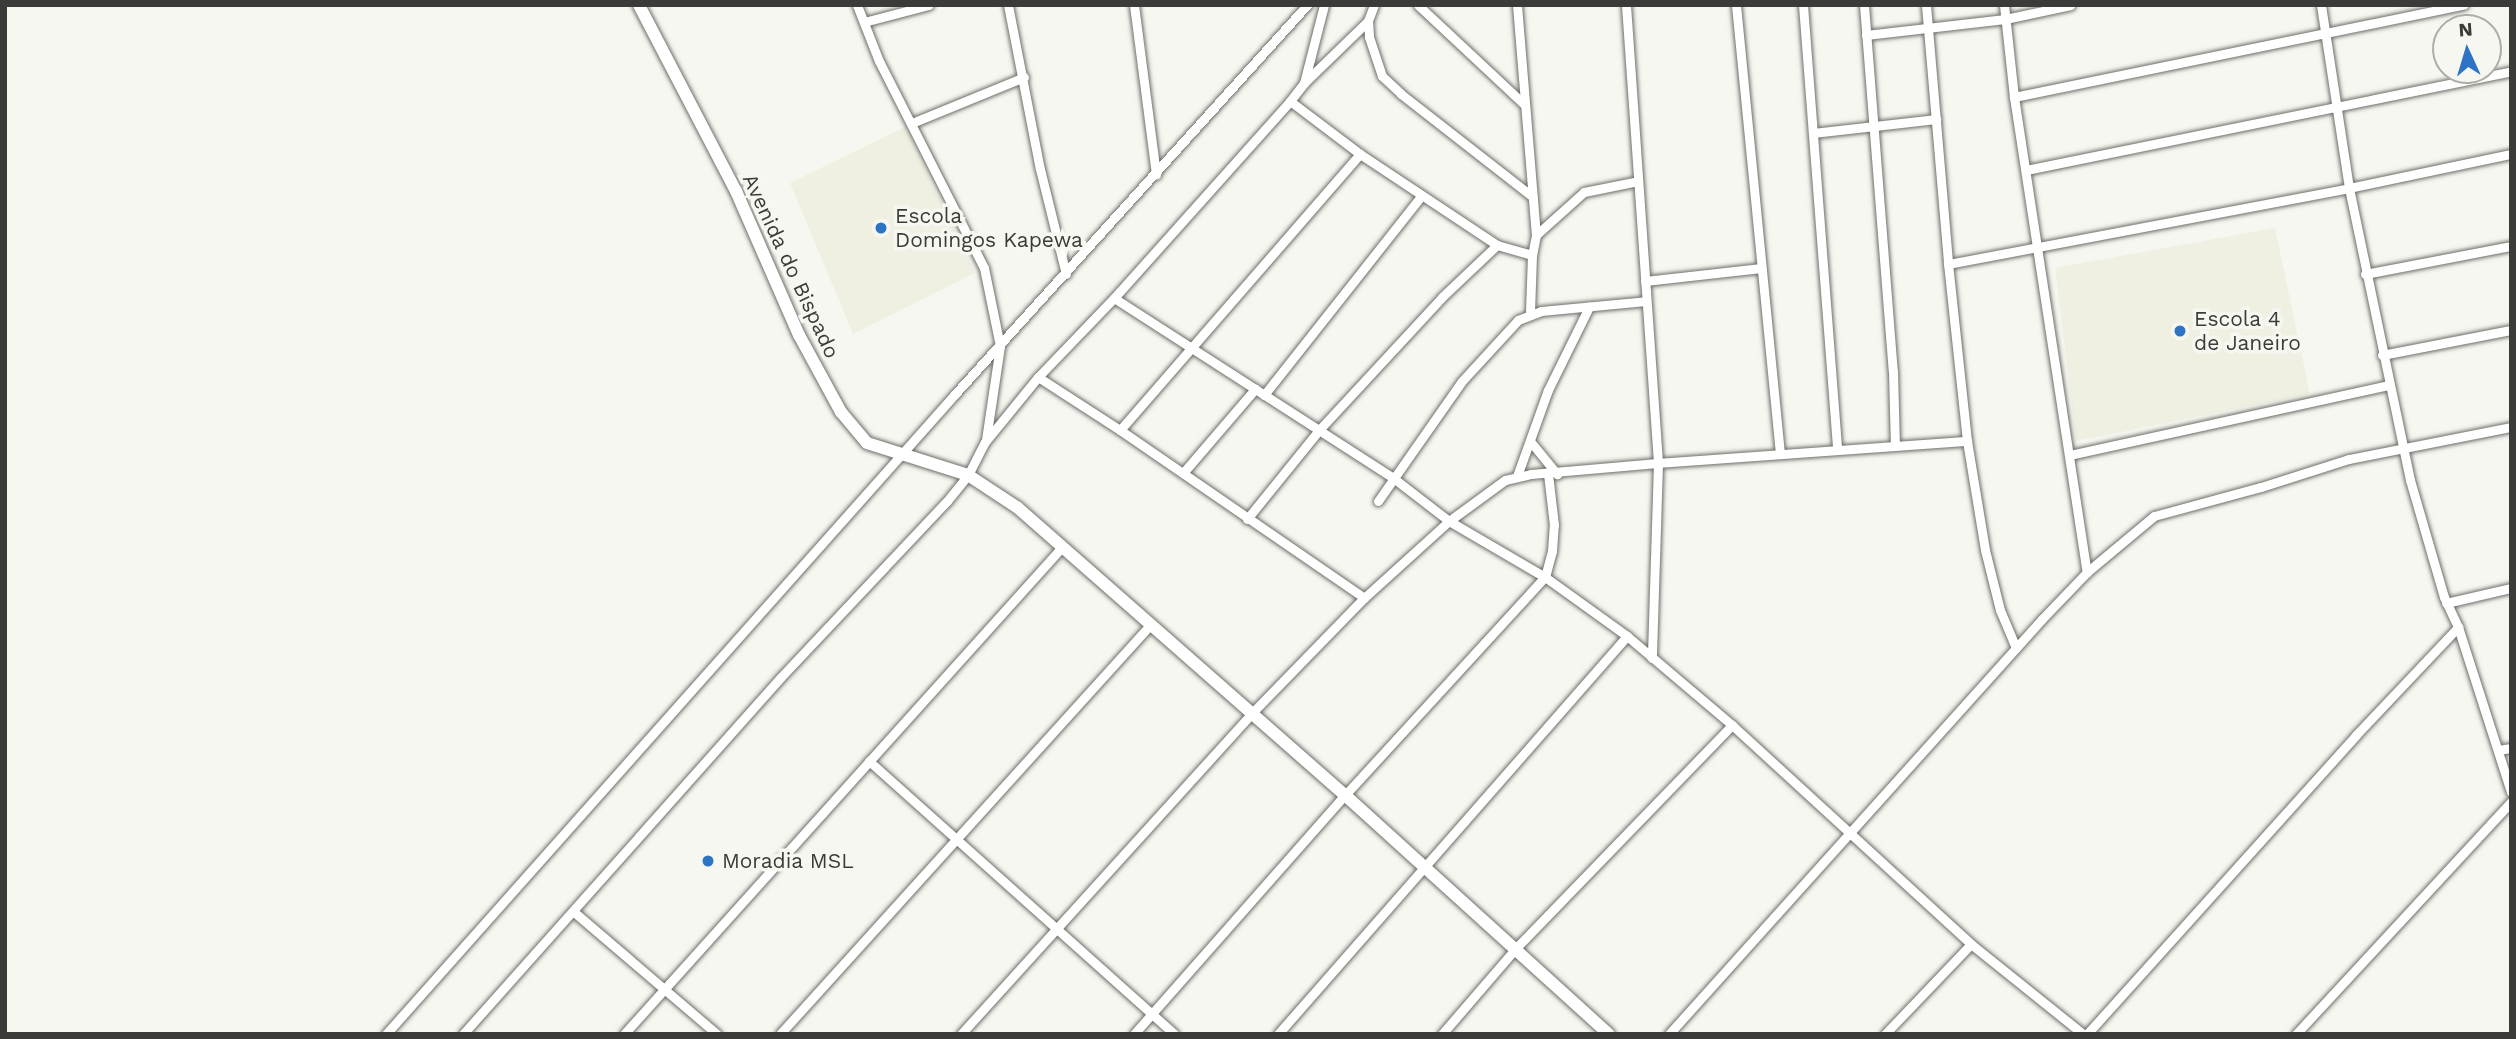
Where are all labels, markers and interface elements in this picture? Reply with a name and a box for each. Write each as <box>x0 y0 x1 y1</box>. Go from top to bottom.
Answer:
north arrow <box>2432 14 2502 84</box>
text: N <box>2458 18 2473 42</box>
street label: Avenida do Bispado <box>737 170 845 362</box>
place label: Escola Domingos Kapewa <box>895 203 1083 253</box>
marker: Escola Domingos Kapewa <box>873 220 889 236</box>
place label: Escola 4 de Janeiro <box>2194 306 2301 356</box>
marker: Escola 4 de Janeiro <box>2172 323 2188 339</box>
place label: Moradia MSL <box>722 848 854 874</box>
marker: Moradia MSL <box>700 853 716 869</box>

